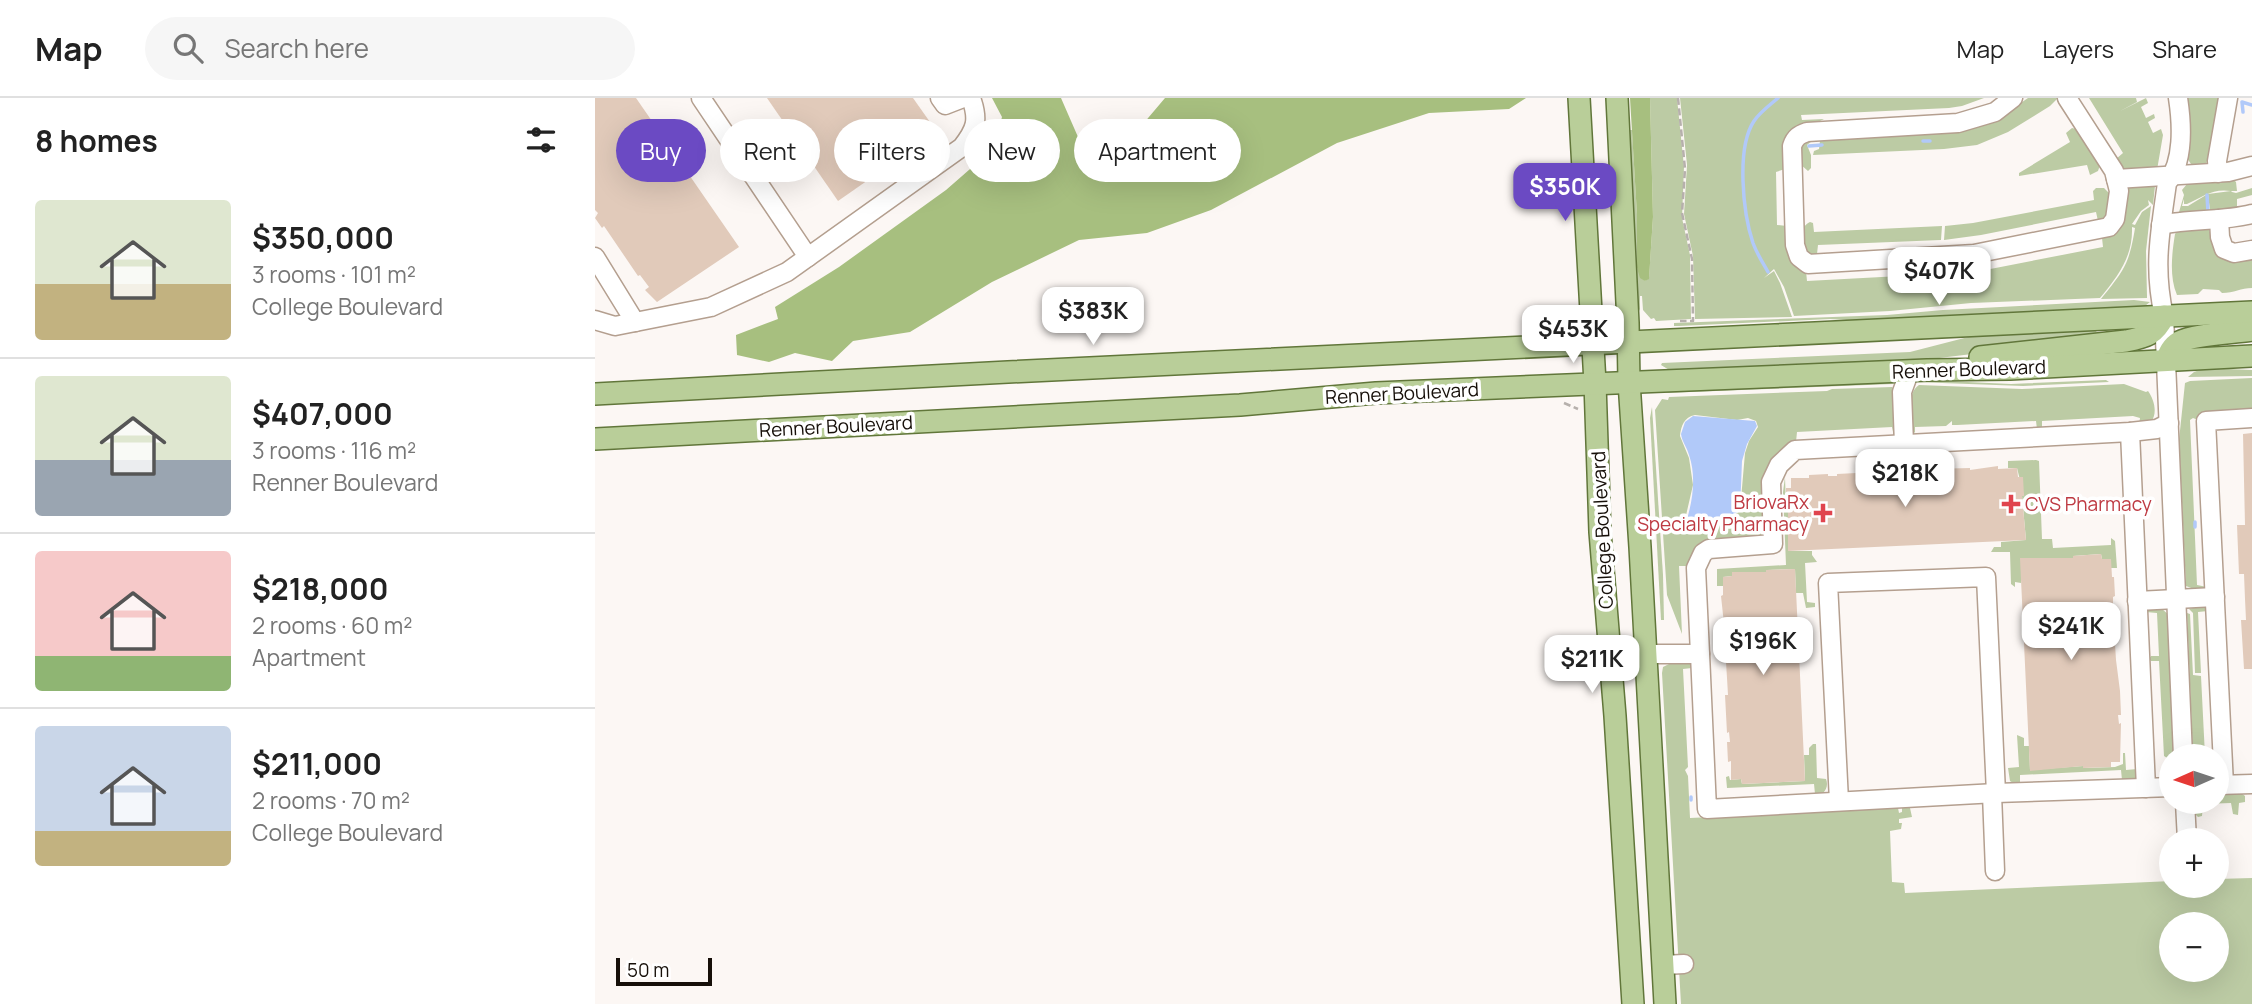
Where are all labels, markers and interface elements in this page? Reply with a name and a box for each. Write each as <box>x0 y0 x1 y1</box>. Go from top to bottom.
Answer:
search box <box>145 17 635 80</box>
text: Map <box>35 26 103 71</box>
icon: search <box>169 29 207 67</box>
text: Search here <box>225 30 369 66</box>
text: Map <box>1957 32 2004 65</box>
text: Layers <box>2042 32 2114 65</box>
text: Share <box>2152 32 2217 65</box>
chip: Buy <box>616 119 706 182</box>
chip: Rent <box>720 119 820 182</box>
chip: Filters <box>834 119 950 182</box>
chip: New <box>964 119 1060 182</box>
chip: Apartment <box>1074 119 1241 182</box>
text: 8 homes <box>35 120 158 161</box>
icon: filters <box>522 121 560 159</box>
pin: $350K <box>1516 164 1614 223</box>
text: $350K <box>1529 170 1601 202</box>
text: $350,000 <box>252 217 394 258</box>
icon: home <box>91 228 175 312</box>
pin: $407K <box>1890 248 1988 307</box>
text: $407K <box>1904 254 1974 286</box>
text: 3 rooms · 101 m² <box>252 258 416 290</box>
pin: $383K <box>1044 288 1142 347</box>
text: College Boulevard <box>252 290 443 322</box>
text: $383K <box>1058 294 1128 326</box>
pin: $453K <box>1524 306 1622 365</box>
text: $453K <box>1538 312 1608 344</box>
street label: Renner Boulevard <box>1892 353 2046 385</box>
street label: Renner Boulevard <box>1324 376 1480 410</box>
text: $407,000 <box>252 393 393 434</box>
icon: home <box>91 404 175 488</box>
street label: Renner Boulevard <box>758 409 914 443</box>
text: 3 rooms · 116 m² <box>252 434 416 466</box>
street label: College Boulevard <box>1585 450 1619 610</box>
pin: $218K <box>1856 450 1954 509</box>
text: $218K <box>1871 456 1939 488</box>
text: Renner Boulevard <box>252 466 438 498</box>
place label: BriovaRx Specialty Pharmacy <box>1637 489 1809 537</box>
place label: CVS Pharmacy <box>2025 491 2152 517</box>
marker: CVS Pharmacy <box>2003 496 2019 512</box>
marker: BriovaRx Specialty Pharmacy <box>1815 505 1831 521</box>
text: $218,000 <box>252 568 389 609</box>
icon: home <box>91 579 175 663</box>
pin: $241K <box>2022 602 2120 662</box>
text: 2 rooms · 60 m² <box>252 609 413 641</box>
text: $241K <box>2038 609 2104 641</box>
pin: $196K <box>1714 618 1812 677</box>
text: $196K <box>1729 624 1797 656</box>
pin: $211K <box>1543 636 1641 695</box>
text: Apartment <box>252 641 366 673</box>
text: $211K <box>1560 642 1624 674</box>
text: $211,000 <box>252 743 382 784</box>
north arrow <box>2159 744 2229 814</box>
map controls <box>2159 744 2229 982</box>
icon: home <box>91 754 175 838</box>
text: 2 rooms · 70 m² <box>252 784 410 816</box>
text: College Boulevard <box>252 816 443 848</box>
button: + <box>2159 828 2229 898</box>
button: − <box>2159 912 2229 982</box>
scale bar <box>616 955 712 987</box>
text: 50 m <box>627 957 669 983</box>

